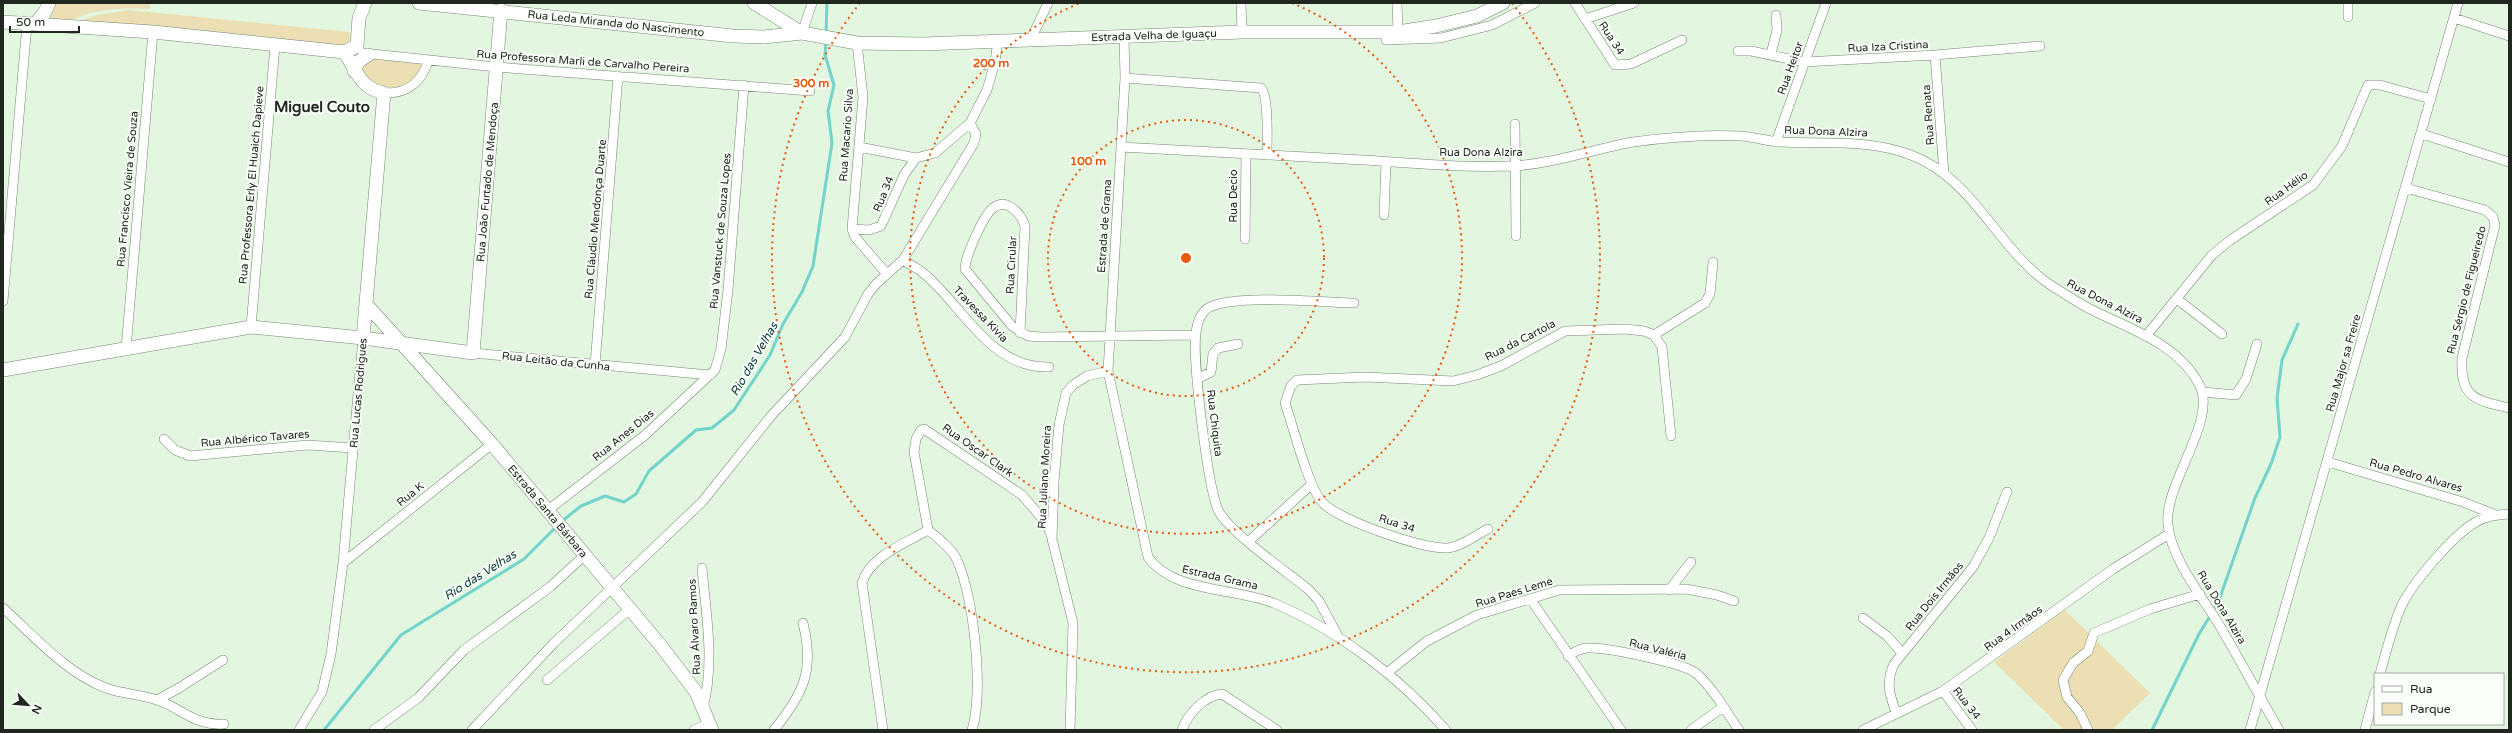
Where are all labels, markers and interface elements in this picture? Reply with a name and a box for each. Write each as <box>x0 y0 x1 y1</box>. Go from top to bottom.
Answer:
scale bar <box>10 8 79 34</box>
street label: Rua Leda Miranda do Nascimento <box>527 8 705 39</box>
text: 50 m <box>16 15 45 29</box>
street label: Rua 34 <box>1596 19 1627 58</box>
street label: Estrada Velha de Iguaçu <box>1091 27 1217 44</box>
street label: Rua Iza Cristina <box>1847 38 1929 55</box>
street label: Rua Heitor <box>1775 39 1806 97</box>
street label: Rua Professora Marli de Carvalho Pereira <box>476 48 690 75</box>
text: 200 m <box>973 56 1009 70</box>
text: 300 m <box>793 76 829 90</box>
street label: Rua Renata <box>1920 84 1937 146</box>
street label: Rua Professora Erly El Huaich Dapieve <box>236 85 267 285</box>
street label: Rua Macario Silva <box>837 88 856 182</box>
district label: Miguel Couto <box>274 98 370 117</box>
street label: Rua João Furtado de Mendoça <box>474 102 501 262</box>
street label: Rua Francisco Vieira de Souza <box>114 110 141 268</box>
street label: Rua Dona Alzira <box>1784 124 1868 139</box>
street label: Rua Cláudio Mendonça Duarte <box>582 139 609 299</box>
street label: Rua Dona Alzira <box>1439 146 1523 159</box>
street label: Rua Vanstuck de Souza Lopes <box>707 153 734 310</box>
text: 100 m <box>1070 154 1106 168</box>
street label: Rua Hélio <box>2262 168 2311 208</box>
street label: Rua Decio <box>1227 169 1240 223</box>
street label: Rua 34 <box>870 174 897 214</box>
street label: Estrada de Grama <box>1095 179 1114 273</box>
street label: Rua Sérgio de Figueiredo <box>2444 224 2489 356</box>
street label: Rua Cirular <box>1003 235 1020 294</box>
centre of rings <box>1179 251 1193 265</box>
street label: Rua Dona Alzira <box>2065 277 2145 326</box>
street label: Travessa Kivia <box>951 284 1011 345</box>
street label: Rua Major sa Freire <box>2323 313 2364 413</box>
street label: Rua da Cartola <box>1483 317 1558 364</box>
water label: Rio das Velhas <box>727 319 781 398</box>
street label: Rua Lucas Rodrigues <box>347 338 370 449</box>
street label: Rua Leitão da Cunha <box>501 349 611 374</box>
street label: Rua Chiquita <box>1204 389 1225 457</box>
street label: Rua Anes Dias <box>590 407 657 464</box>
street label: Rua Oscar Clark <box>940 421 1016 480</box>
street label: Rua Juliano Moreira <box>1035 425 1054 529</box>
street label: Rua Albérico Tavares <box>200 427 310 450</box>
street label: Rua Pedro Alvares <box>2368 456 2464 495</box>
street label: Estrada Santa Bárbara <box>505 462 590 560</box>
street label: Rua K <box>394 479 427 509</box>
street label: Rua 34 <box>1377 512 1417 535</box>
water label: Rio das Velhas <box>441 547 520 603</box>
street label: Rua Dois Irmãos <box>1903 559 1966 633</box>
street label: Estrada Grama <box>1181 562 1259 593</box>
street label: Rua Dona Alzira <box>2194 568 2249 646</box>
street label: Rua Paes Leme <box>1474 575 1554 610</box>
street label: Rua Álvaro Ramos <box>684 579 704 675</box>
street label: Rua 4 Irmãos <box>1982 603 2045 654</box>
street label: Rua Valéria <box>1628 636 1688 663</box>
legend <box>2374 673 2504 725</box>
text: Rua <box>2410 682 2433 696</box>
street label: Rua 34 <box>1950 684 1983 722</box>
north arrow <box>8 685 48 725</box>
text: N <box>29 702 44 716</box>
text: Parque <box>2410 702 2451 716</box>

